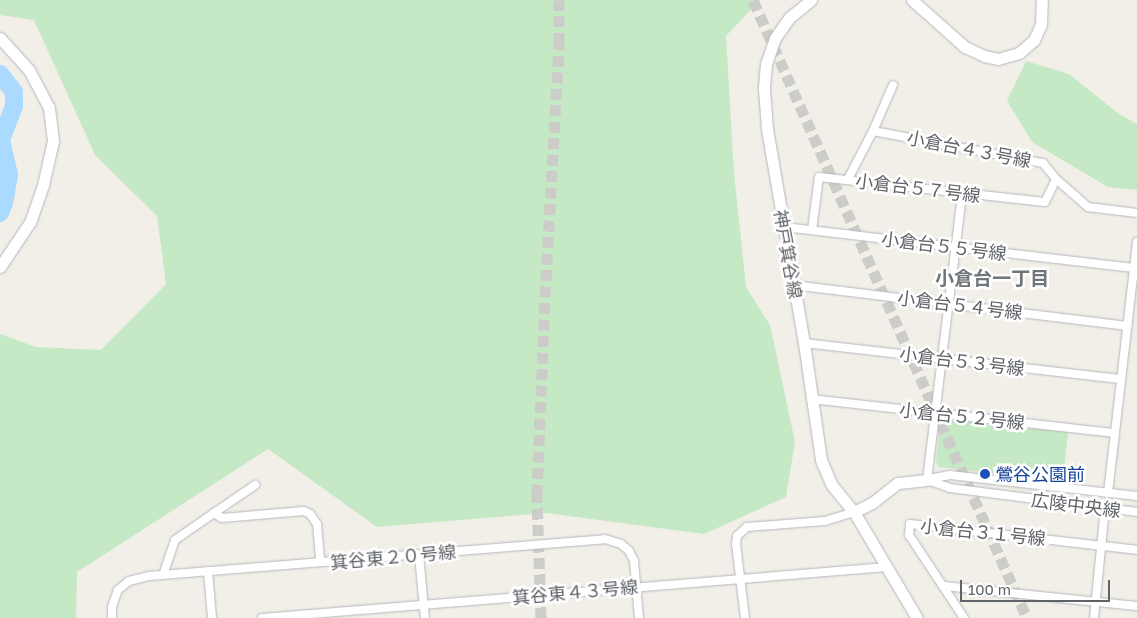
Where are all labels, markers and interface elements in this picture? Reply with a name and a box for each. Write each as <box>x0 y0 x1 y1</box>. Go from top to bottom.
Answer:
street label: 小倉台４３号線 <box>905 126 1033 172</box>
street label: 小倉台５７号線 <box>854 170 982 206</box>
street label: 神戸箕谷線 <box>770 208 806 300</box>
street label: 小倉台５５号線 <box>880 228 1008 264</box>
district label: 小倉台一丁目 <box>935 267 1049 289</box>
street label: 小倉台５４号線 <box>896 287 1024 323</box>
street label: 小倉台５３号線 <box>898 343 1026 379</box>
street label: 小倉台５２号線 <box>898 399 1026 433</box>
place label: 鶯谷公園前 <box>995 463 1085 485</box>
marker: 鶯谷公園前 <box>979 468 991 480</box>
street label: 広陵中央線 <box>1030 489 1122 521</box>
street label: 小倉台３１号線 <box>919 515 1047 549</box>
street label: 箕谷東２０号線 <box>329 541 457 573</box>
scale bar <box>962 570 1112 602</box>
street label: 箕谷東４３号線 <box>511 576 639 608</box>
text: 100 m <box>968 580 1011 598</box>

